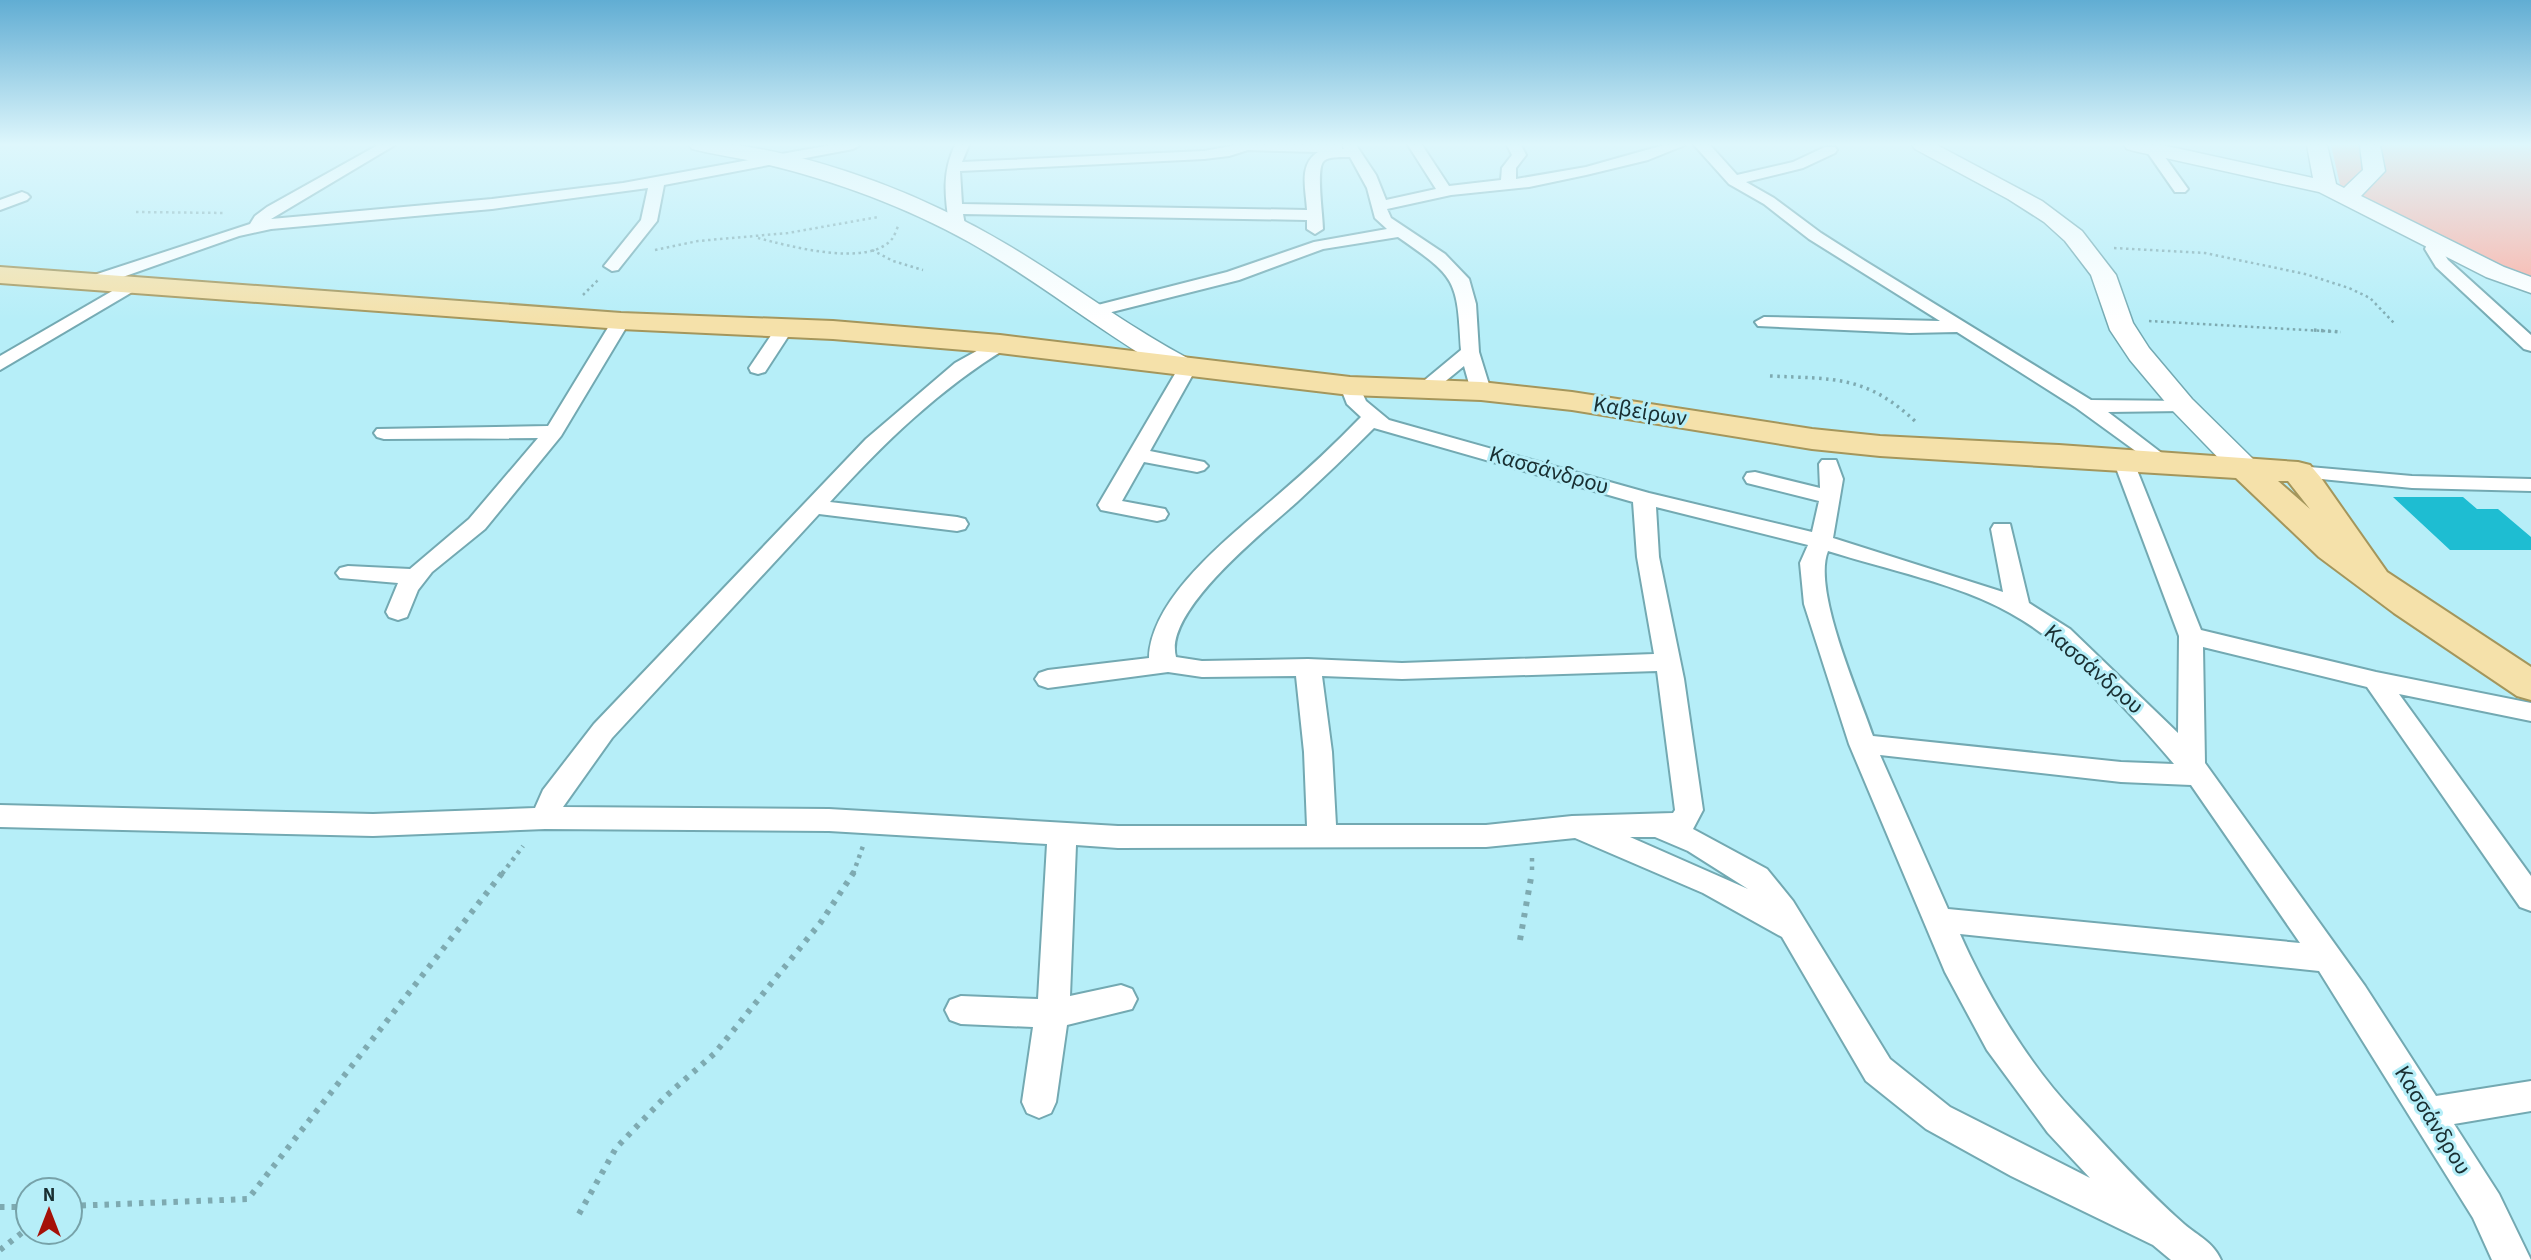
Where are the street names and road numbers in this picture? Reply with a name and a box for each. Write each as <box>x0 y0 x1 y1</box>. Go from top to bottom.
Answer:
street label: Καβείρων <box>1591 387 1689 435</box>
street label: Κασσάνδρου <box>1485 437 1613 503</box>
street label: Κασσάνδρου <box>2037 616 2151 722</box>
street label: Κασσάνδρου <box>2386 1059 2480 1181</box>

